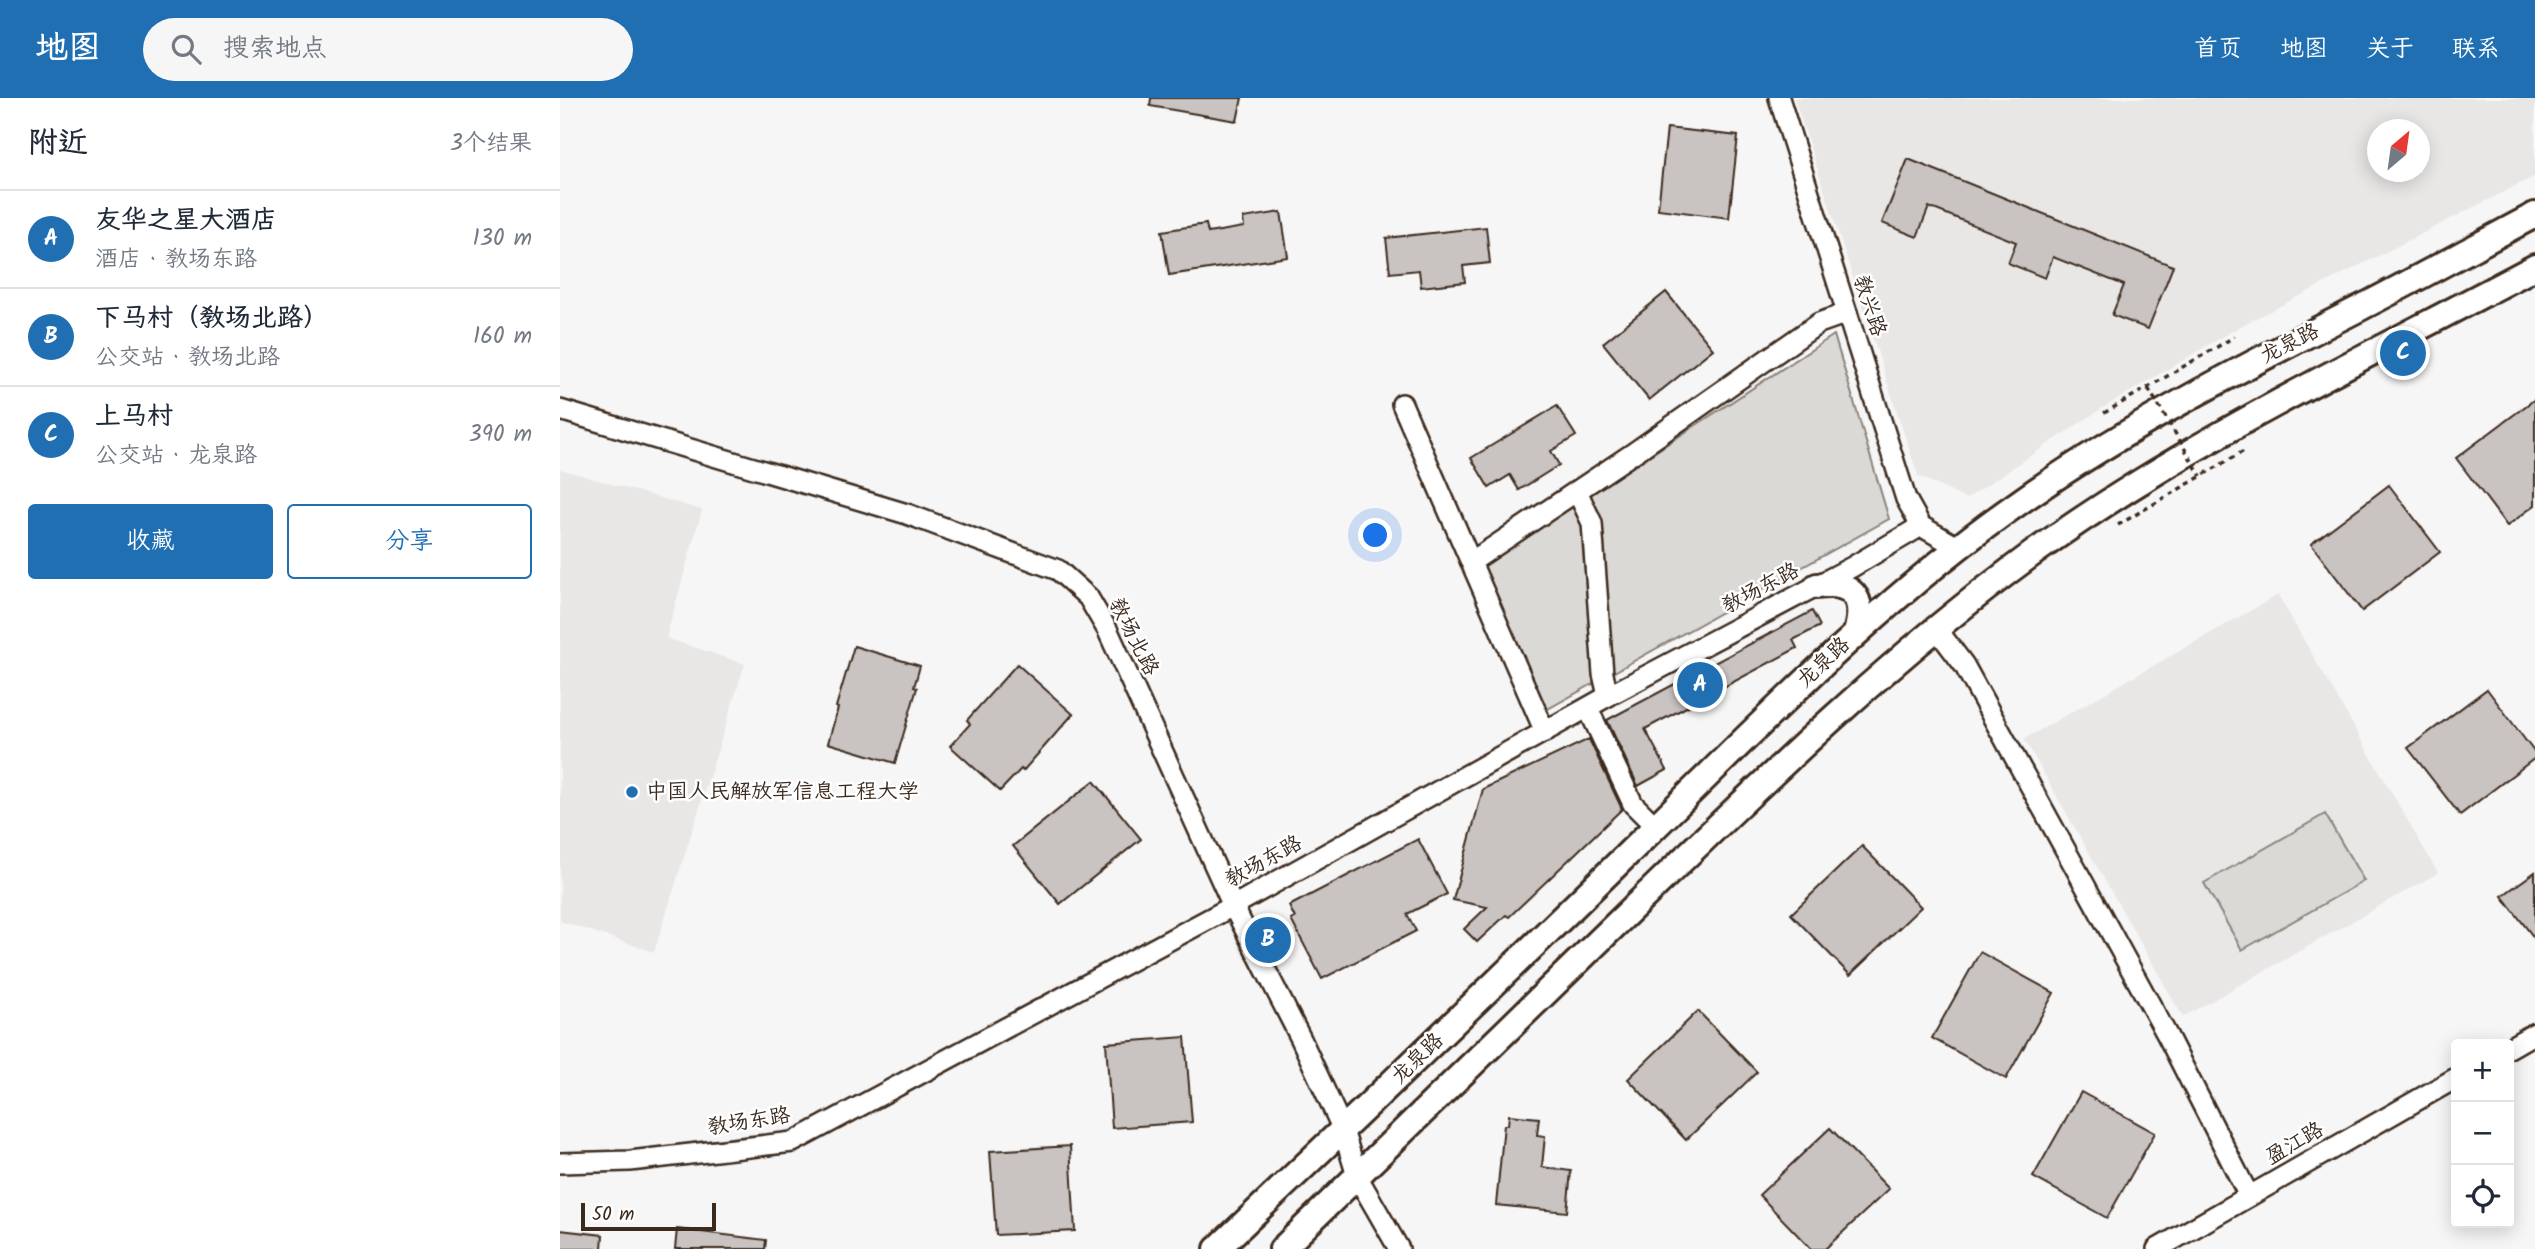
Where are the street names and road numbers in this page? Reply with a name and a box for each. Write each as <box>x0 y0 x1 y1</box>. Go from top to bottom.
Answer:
street label: 教兴路 <box>1844 271 1894 341</box>
street label: 龙泉路 <box>2254 315 2326 373</box>
street label: 教场东路 <box>1716 555 1806 623</box>
street label: 教场北路 <box>1099 592 1167 682</box>
street label: 龙泉路 <box>1790 629 1858 697</box>
street label: 教场东路 <box>1219 827 1309 897</box>
street label: 龙泉路 <box>1384 1025 1452 1093</box>
street label: 教场东路 <box>705 1099 793 1145</box>
street label: 盈江路 <box>2259 1114 2331 1174</box>

